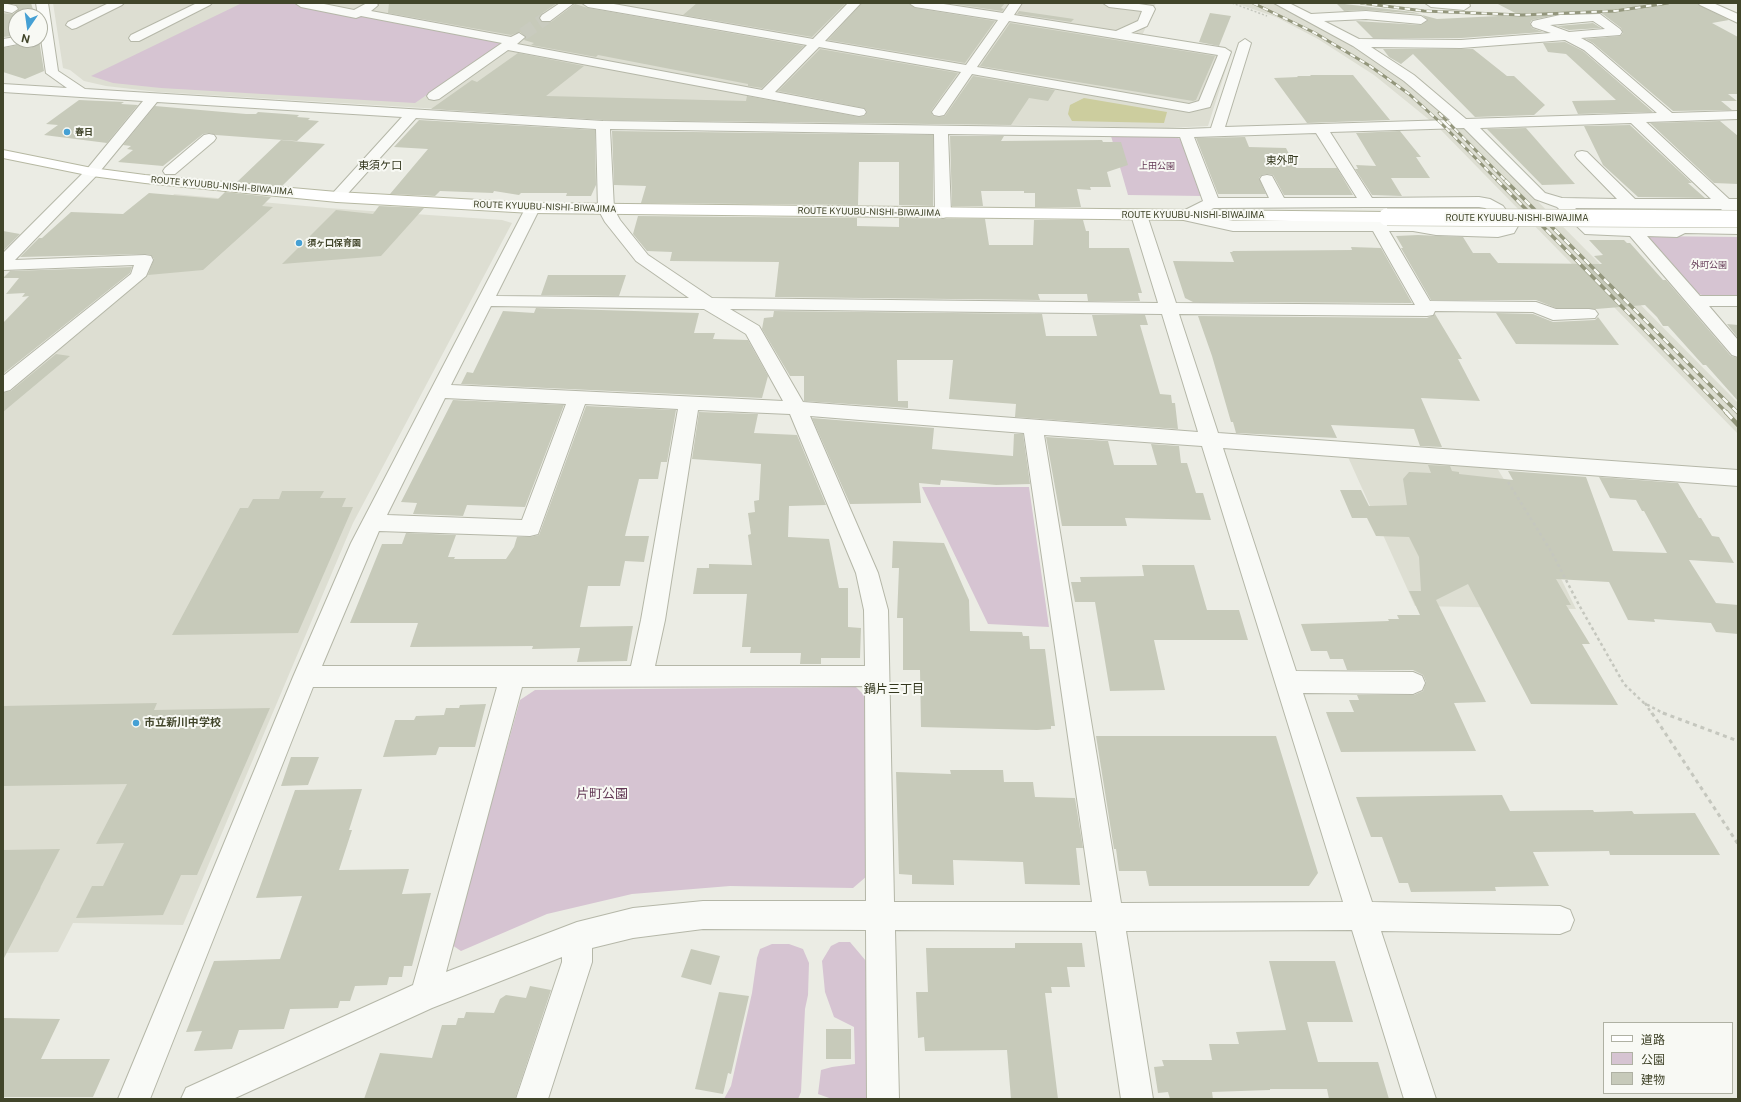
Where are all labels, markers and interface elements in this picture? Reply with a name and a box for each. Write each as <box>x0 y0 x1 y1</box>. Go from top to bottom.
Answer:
north arrow <box>8 8 48 48</box>
text: N <box>20 32 31 46</box>
marker: 春日 <box>62 127 72 137</box>
place label: 春日 <box>75 127 93 137</box>
district label: 東外町 <box>1266 154 1298 168</box>
district label: 東須ケ口 <box>358 159 402 173</box>
park label: 上田公園 <box>1139 161 1175 171</box>
street label: ROUTE KYUUBU-NISHI-BIWAJIMA <box>150 174 294 198</box>
street label: ROUTE KYUUBU-NISHI-BIWAJIMA <box>473 199 617 215</box>
street label: ROUTE KYUUBU-NISHI-BIWAJIMA <box>797 205 941 219</box>
street label: ROUTE KYUUBU-NISHI-BIWAJIMA <box>1121 210 1265 220</box>
street label: ROUTE KYUUBU-NISHI-BIWAJIMA <box>1445 213 1589 223</box>
marker: 須ヶ口保育園 <box>294 238 304 248</box>
place label: 須ヶ口保育園 <box>307 238 361 248</box>
park label: 外町公園 <box>1691 260 1727 270</box>
district label: 鍋片三丁目 <box>864 682 924 696</box>
place label: 市立新川中学校 <box>144 716 221 730</box>
marker: 市立新川中学校 <box>131 718 141 728</box>
park label: 片町公園 <box>576 786 628 802</box>
legend <box>1603 1022 1733 1094</box>
text: 道路 <box>1641 1033 1665 1047</box>
text: 公園 <box>1641 1053 1665 1067</box>
text: 建物 <box>1641 1073 1665 1087</box>

